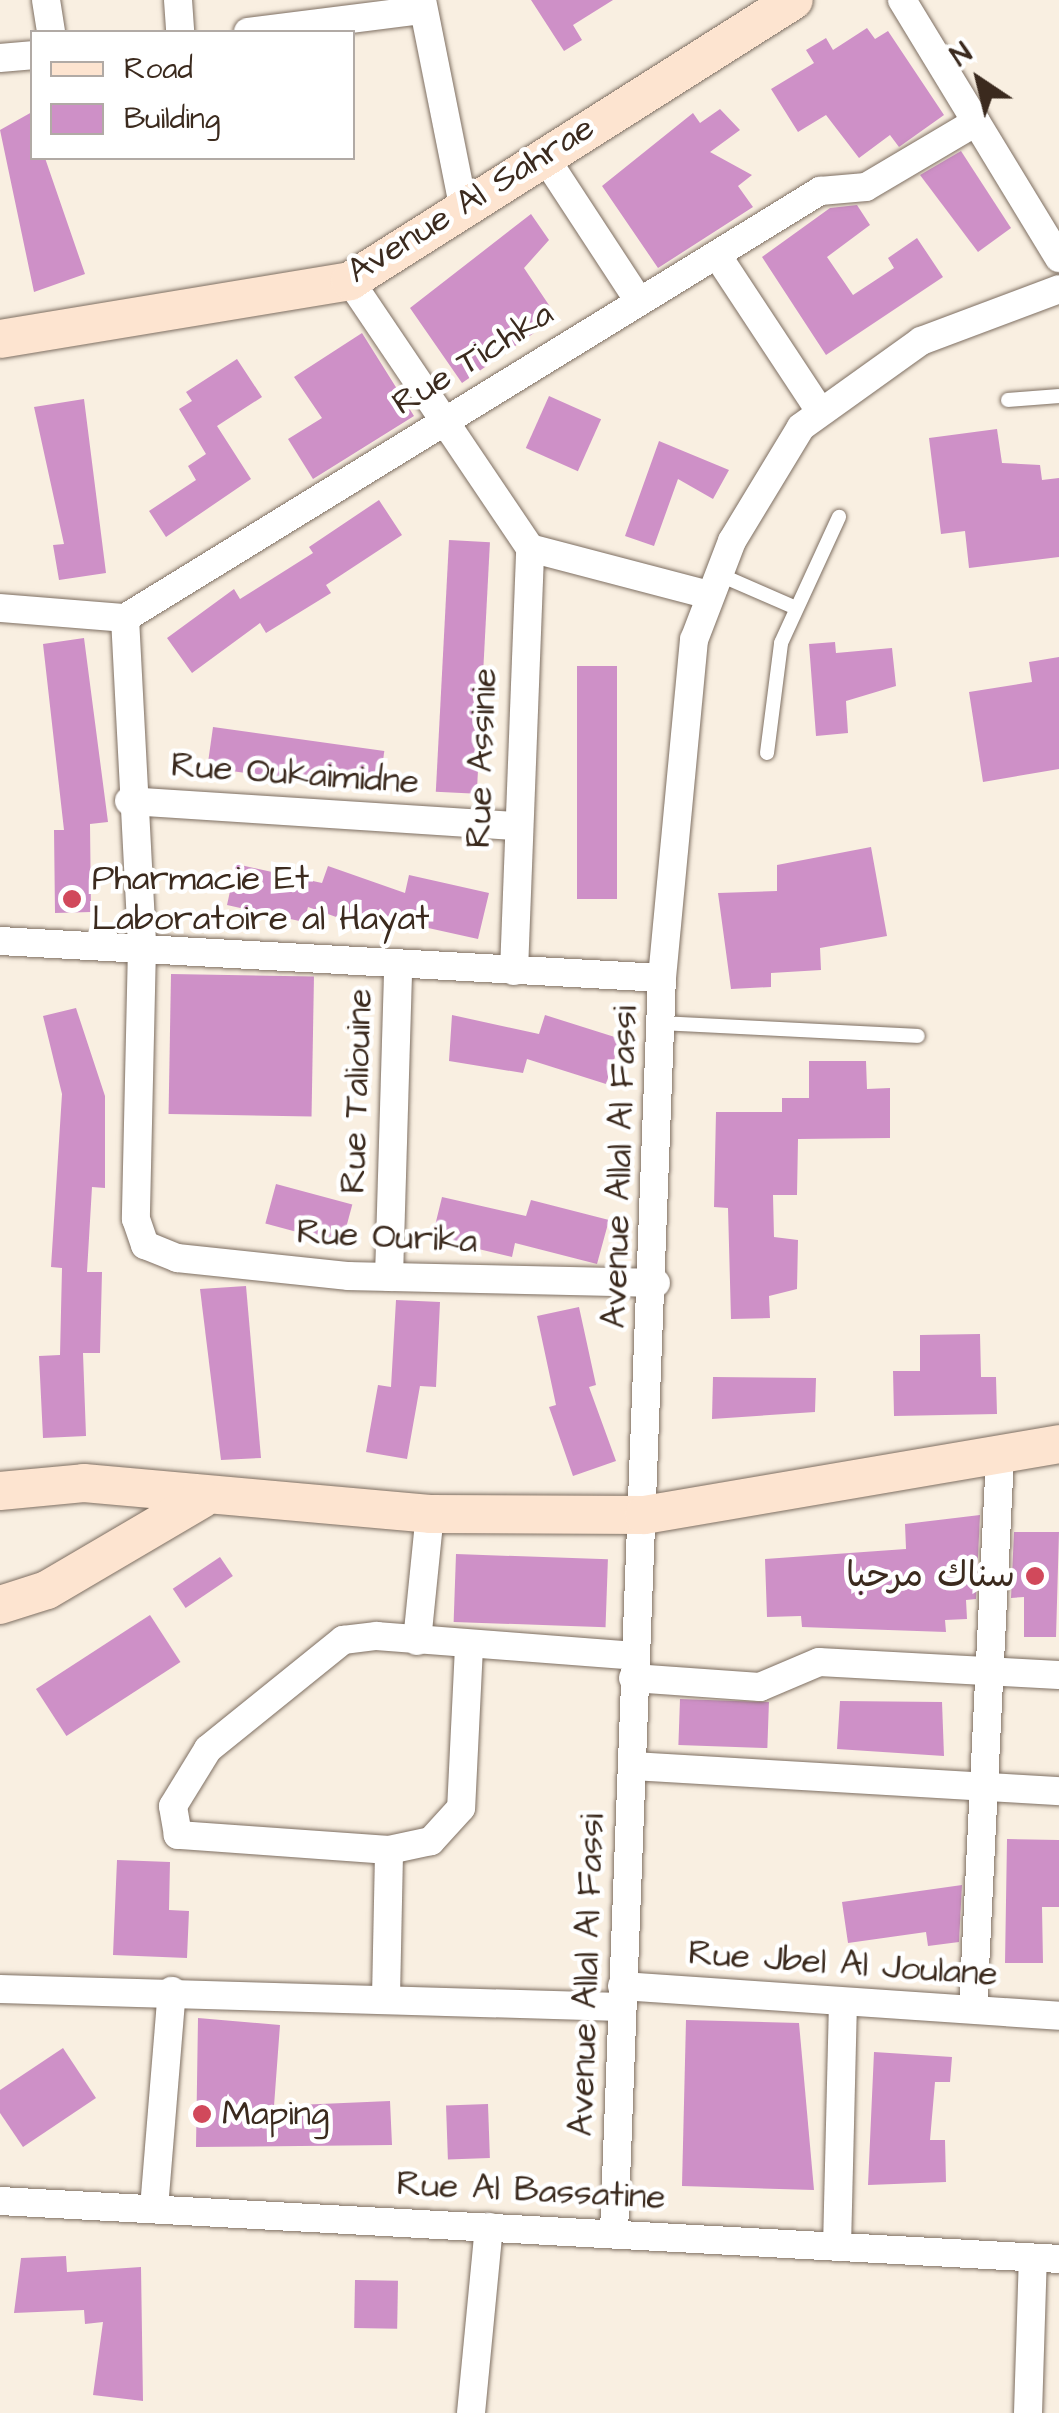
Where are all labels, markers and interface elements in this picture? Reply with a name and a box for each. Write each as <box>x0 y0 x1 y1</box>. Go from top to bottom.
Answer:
legend <box>30 30 355 160</box>
north arrow <box>929 30 1029 130</box>
text: N <box>943 34 980 76</box>
text: Road <box>124 48 193 90</box>
text: Building <box>124 98 220 140</box>
street label: Avenue Al Sahrae <box>340 107 602 293</box>
street label: Rue Tichka <box>385 293 561 425</box>
street label: Rue Assinie <box>458 667 506 849</box>
street label: Rue Oukaimidne <box>170 744 420 804</box>
place label: Pharmacie Et Laboratoire al Hayat <box>92 858 429 940</box>
marker: Pharmacie Et Laboratoire al Hayat <box>61 888 83 910</box>
street label: Rue Taliouine <box>332 988 382 1194</box>
street label: Avenue Allal Al Fassi <box>593 1005 647 1329</box>
street label: Rue Ourika <box>296 1211 478 1263</box>
place label: سناك مرحبا <box>846 1555 1015 1597</box>
marker: سناك مرحبا <box>1024 1565 1046 1587</box>
street label: Avenue Allal Al Fassi <box>560 1813 614 2137</box>
street label: Rue Jbel Al Joulane <box>687 1932 999 1996</box>
place label: Maping <box>222 2093 329 2135</box>
marker: Maping <box>191 2103 213 2125</box>
street label: Rue Al Bassatine <box>396 2163 666 2219</box>

